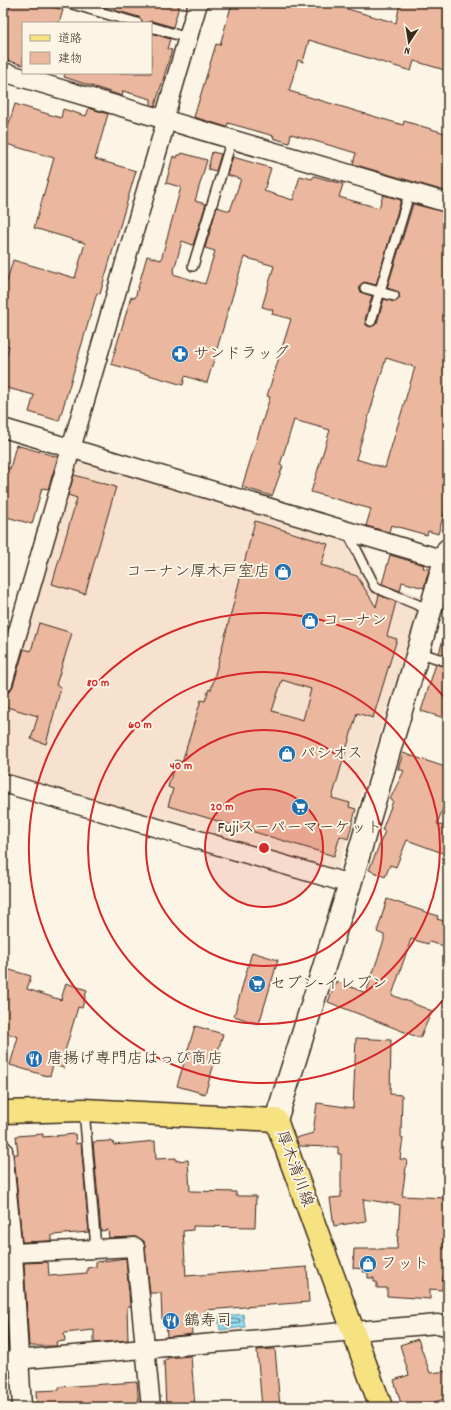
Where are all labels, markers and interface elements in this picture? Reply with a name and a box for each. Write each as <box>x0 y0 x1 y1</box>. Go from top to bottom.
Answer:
legend <box>22 22 152 74</box>
north arrow <box>389 22 429 62</box>
text: 道路 <box>58 31 82 48</box>
text: N <box>402 41 412 58</box>
text: 建物 <box>58 51 82 68</box>
place label: サンドラッグ <box>193 343 289 366</box>
pharmacy icon: サンドラッグ <box>170 344 190 364</box>
place label: コーナン厚木戸室店 <box>126 561 270 584</box>
shop icon: コーナン厚木戸室店 <box>273 562 293 582</box>
place label: コーナン <box>323 610 387 633</box>
shop icon: コーナン <box>300 611 320 631</box>
text: 80 m <box>87 675 109 692</box>
text: 60 m <box>128 717 152 734</box>
place label: パシオス <box>300 743 363 766</box>
shop icon: パシオス <box>277 744 297 764</box>
text: 40 m <box>170 758 192 775</box>
supermarket icon: Fujiスーパーマーケット <box>290 797 310 817</box>
text: 20 m <box>211 799 233 816</box>
place label: Fujiスーパーマーケット <box>218 817 382 840</box>
centre of rings <box>257 841 271 855</box>
place label: セブン-イレブン <box>270 973 387 996</box>
supermarket icon: セブン-イレブン <box>247 974 267 994</box>
place label: 唐揚げ専門店はっぴ商店 <box>47 1048 223 1071</box>
restaurant icon: 唐揚げ専門店はっぴ商店 <box>24 1049 44 1069</box>
street label: 厚木清川線 <box>270 1127 318 1211</box>
place label: フット <box>381 1253 429 1276</box>
shop icon: フット <box>358 1254 378 1274</box>
place label: 鶴寿司 <box>184 1310 232 1333</box>
restaurant icon: 鶴寿司 <box>161 1311 181 1331</box>

